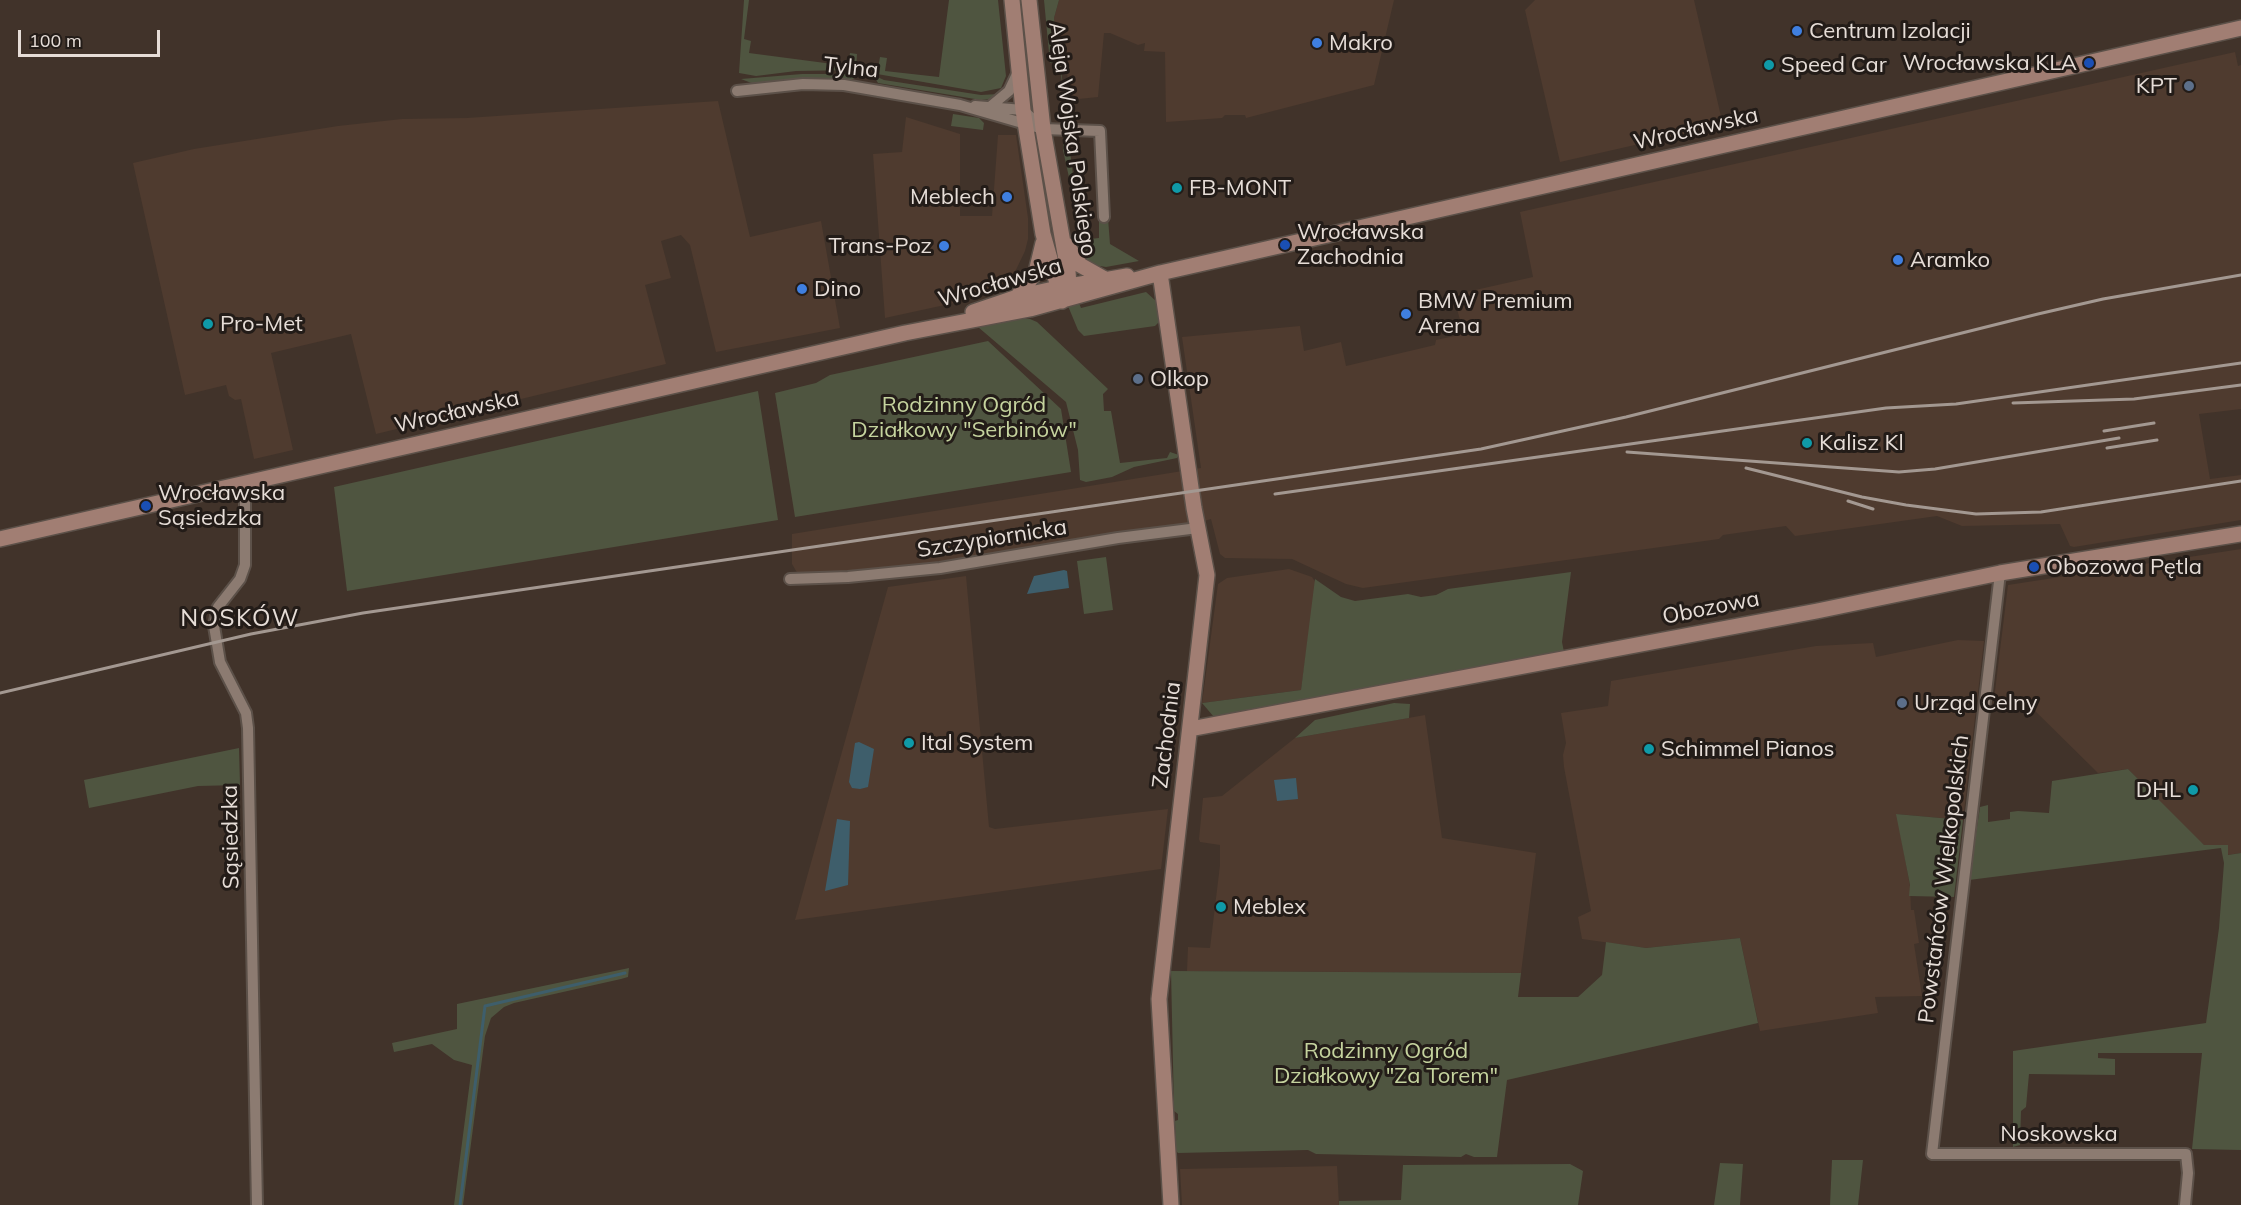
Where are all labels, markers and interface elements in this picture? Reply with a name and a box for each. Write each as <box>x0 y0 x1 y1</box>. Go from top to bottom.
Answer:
scale bar <box>21 18 164 56</box>
place label: Centrum Izolacji <box>1809 18 1971 44</box>
street label: Aleja Wojska Polskiego <box>1042 20 1102 258</box>
marker: Centrum Izolacji <box>1790 24 1804 38</box>
text: 100 m <box>29 29 82 52</box>
place label: Makro <box>1329 30 1393 56</box>
marker: Makro <box>1310 36 1324 50</box>
place label: Wrocławska KLA <box>1903 50 2077 76</box>
street label: Tylna <box>822 52 880 84</box>
place label: Speed Car <box>1781 52 1887 78</box>
marker: Wrocławska KLA <box>2082 56 2096 70</box>
marker: Speed Car <box>1762 58 1776 72</box>
place label: KPT <box>2136 73 2177 99</box>
marker: KPT <box>2182 79 2196 93</box>
street label: Wrocławska <box>1631 102 1761 156</box>
place label: FB-MONT <box>1189 175 1291 201</box>
marker: FB-MONT <box>1170 181 1184 195</box>
place label: Meblech <box>910 184 995 210</box>
marker: Meblech <box>1000 190 1014 204</box>
place label: Wrocławska Zachodnia <box>1297 219 1424 270</box>
place label: Trans-Poz <box>828 233 932 259</box>
marker: Wrocławska Zachodnia <box>1278 238 1292 252</box>
marker: Trans-Poz <box>937 239 951 253</box>
place label: Aramko <box>1910 247 1990 273</box>
street label: Wrocławska <box>935 253 1065 313</box>
marker: Aramko <box>1891 253 1905 267</box>
place label: Dino <box>814 276 861 302</box>
marker: Dino <box>795 282 809 296</box>
place label: BMW Premium Arena <box>1418 288 1573 340</box>
marker: BMW Premium Arena <box>1399 307 1413 321</box>
place label: Pro-Met <box>220 311 303 337</box>
marker: Pro-Met <box>201 317 215 331</box>
place label: Olkop <box>1150 366 1209 392</box>
marker: Olkop <box>1131 372 1145 386</box>
street label: Wrocławska <box>392 385 522 439</box>
park label: Rodzinny Ogród Działkowy "Serbinów" <box>851 392 1077 444</box>
place label: Kalisz Kl <box>1819 430 1904 456</box>
marker: Kalisz Kl <box>1800 436 1814 450</box>
place label: Wrocławska Sąsiedzka <box>158 480 285 532</box>
marker: Wrocławska Sąsiedzka <box>139 499 153 513</box>
street label: Szczypiornicka <box>915 514 1069 564</box>
place label: Obozowa Pętla <box>2046 554 2202 580</box>
marker: Obozowa Pętla <box>2027 560 2041 574</box>
street label: Obozowa <box>1660 586 1762 630</box>
district label: NOSKÓW <box>180 605 300 633</box>
street label: Zachodnia <box>1147 680 1187 790</box>
place label: Urząd Celny <box>1914 690 2037 716</box>
marker: Urząd Celny <box>1895 696 1909 710</box>
place label: Ital System <box>921 730 1033 756</box>
street label: Powstańców Wielkopolskich <box>1913 733 1975 1025</box>
marker: Ital System <box>902 736 916 750</box>
place label: Schimmel Pianos <box>1661 736 1834 762</box>
marker: Schimmel Pianos <box>1642 742 1656 756</box>
place label: DHL <box>2136 777 2181 803</box>
marker: DHL <box>2186 783 2200 797</box>
street label: Sąsiedzka <box>217 785 245 889</box>
place label: Meblex <box>1233 894 1306 920</box>
marker: Meblex <box>1214 900 1228 914</box>
park label: Rodzinny Ogród Działkowy "Za Torem" <box>1274 1038 1498 1090</box>
street label: Noskowska <box>2000 1121 2118 1147</box>

